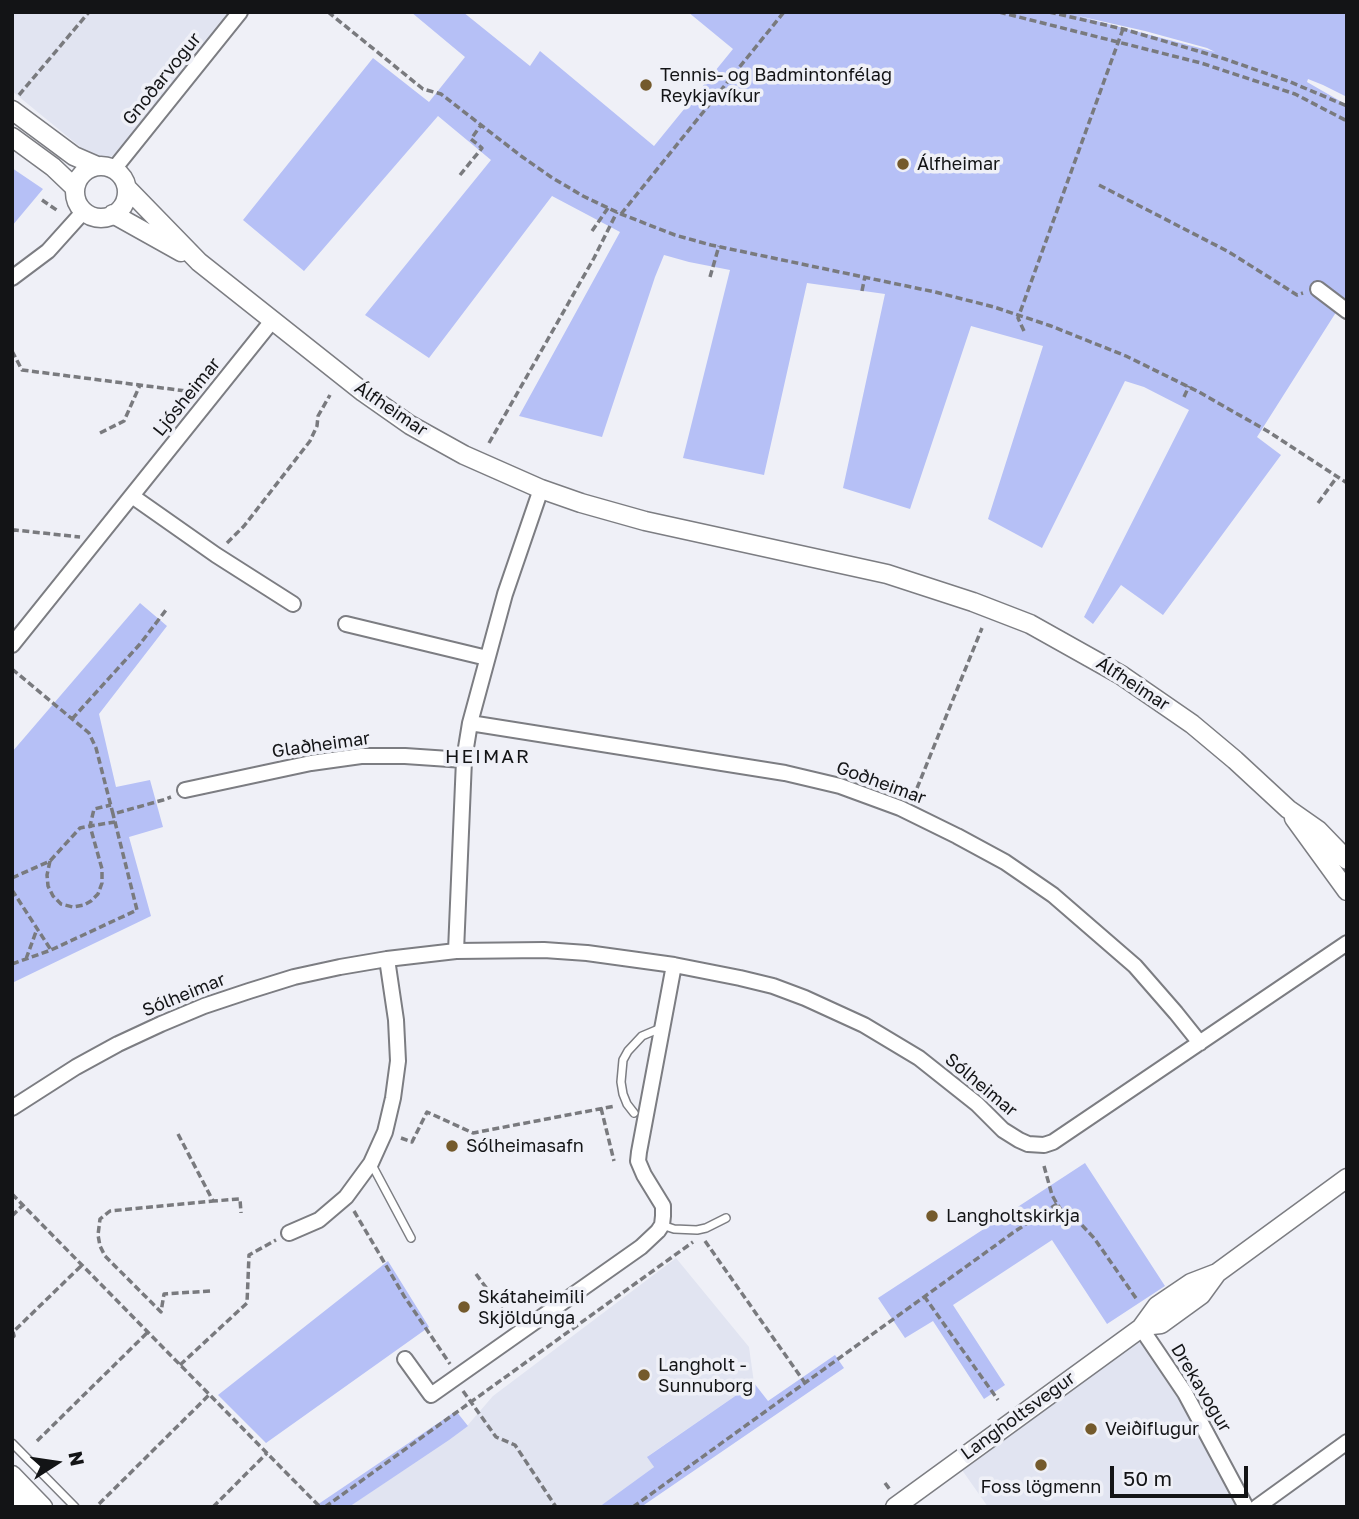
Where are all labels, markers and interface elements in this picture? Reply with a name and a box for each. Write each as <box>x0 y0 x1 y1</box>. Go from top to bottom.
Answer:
street label: Gnoðarvogur <box>118 28 206 130</box>
place label: Tennis- og Badmintonfélag Reykjavíkur <box>660 64 892 106</box>
marker: Tennis- og Badmintonfélag Reykjavíkur <box>638 77 654 93</box>
place label: Álfheimar <box>917 153 1000 175</box>
marker: Álfheimar <box>895 156 911 172</box>
street label: Ljósheimar <box>149 353 225 441</box>
street label: Álfheimar <box>351 377 431 441</box>
street label: Álfheimar <box>1092 652 1174 716</box>
street label: Glaðheimar <box>271 727 371 763</box>
district label: HEIMAR <box>446 746 530 768</box>
street label: Goðheimar <box>833 757 929 809</box>
street label: Sólheimar <box>139 969 229 1021</box>
street label: Sólheimar <box>941 1049 1021 1121</box>
place label: Sólheimasafn <box>466 1135 584 1157</box>
marker: Sólheimasafn <box>444 1138 460 1154</box>
place label: Langholtskirkja <box>946 1205 1080 1227</box>
marker: Langholtskirkja <box>924 1208 940 1224</box>
place label: Skátaheimili Skjöldunga <box>478 1286 585 1328</box>
marker: Skátaheimili Skjöldunga <box>456 1299 472 1315</box>
street label: Drekavogur <box>1166 1340 1236 1436</box>
place label: Langholt - Sunnuborg <box>658 1354 753 1396</box>
marker: Langholt - Sunnuborg <box>636 1367 652 1383</box>
street label: Langholtsvegur <box>957 1367 1079 1465</box>
place label: Veiðiflugur <box>1105 1418 1199 1440</box>
marker: Veiðiflugur <box>1083 1421 1099 1437</box>
north arrow <box>21 1428 91 1498</box>
text: N <box>64 1449 90 1468</box>
scale bar <box>1114 1452 1252 1496</box>
marker: Foss lögmenn <box>1033 1457 1049 1473</box>
text: 50 m <box>1123 1465 1172 1491</box>
place label: Foss lögmenn <box>981 1476 1101 1498</box>

